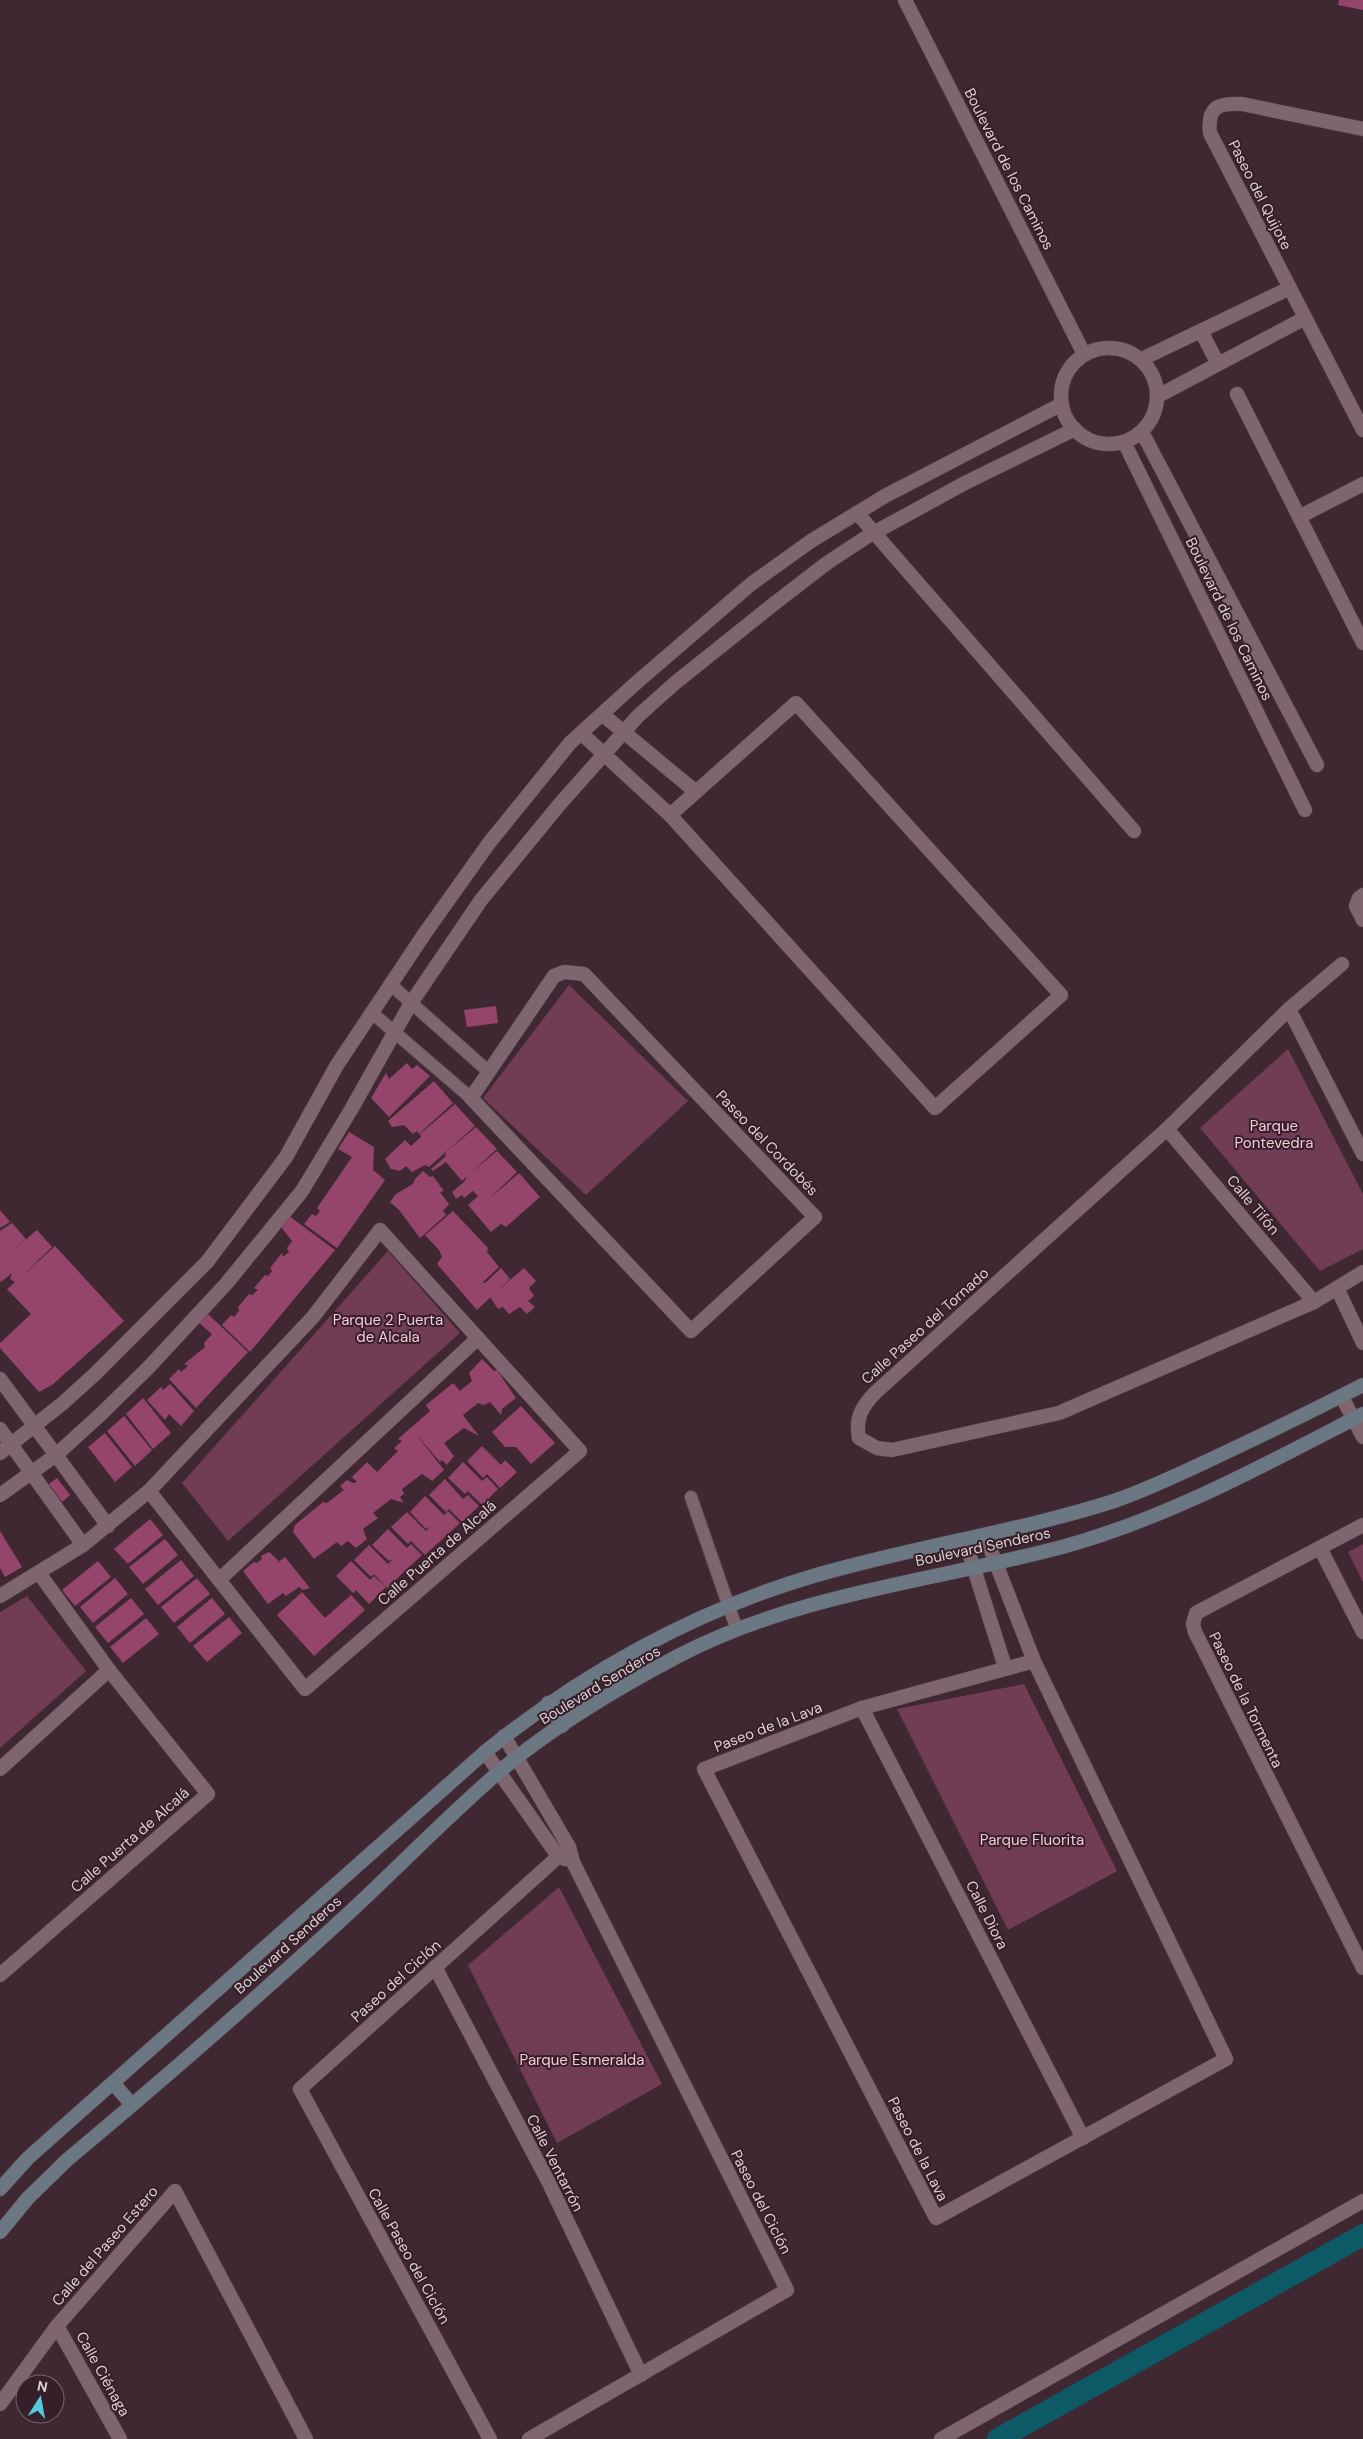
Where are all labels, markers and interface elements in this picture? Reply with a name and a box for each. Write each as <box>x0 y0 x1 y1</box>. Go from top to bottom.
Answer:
street label: Boulevard de los Caminos <box>959 85 1059 253</box>
street label: Paseo del Quijote <box>1224 137 1296 253</box>
street label: Boulevard de los Caminos <box>1181 534 1277 704</box>
street label: Paseo del Cordobés <box>711 1086 823 1200</box>
park label: Parque Pontevedra <box>1235 1116 1313 1153</box>
street label: Calle Tifón <box>1222 1171 1284 1239</box>
street label: Calle Paseo del Tornado <box>857 1263 993 1389</box>
park label: Parque 2 Puerta de Alcala <box>333 1310 443 1347</box>
street label: Calle Puerta de Alcalá <box>373 1496 501 1610</box>
street label: Boulevard Senderos <box>913 1523 1053 1571</box>
street label: Paseo de la Tormenta <box>1204 1629 1288 1771</box>
street label: Boulevard Senderos <box>536 1641 664 1729</box>
street label: Paseo de la Lava <box>711 1697 825 1757</box>
street label: Calle Puerta de Alcalá <box>66 1783 194 1897</box>
park label: Parque Fluorita <box>980 1830 1084 1850</box>
street label: Calle Diora <box>961 1877 1013 1953</box>
street label: Boulevard Senderos <box>230 1891 346 1999</box>
street label: Paseo del Ciclón <box>347 1935 445 2027</box>
park label: Parque Esmeralda <box>520 2050 644 2070</box>
street label: Paseo de la Lava <box>883 2094 953 2204</box>
street label: Calle Ventarrón <box>522 2111 588 2215</box>
street label: Paseo del Ciclón <box>726 2146 796 2258</box>
street label: Calle del Paseo Estero <box>47 2182 163 2310</box>
street label: Calle Paseo del Ciclón <box>363 2184 455 2328</box>
street label: Calle Ciénaga <box>71 2328 135 2420</box>
north arrow <box>15 2374 65 2424</box>
text: N <box>36 2376 49 2396</box>

